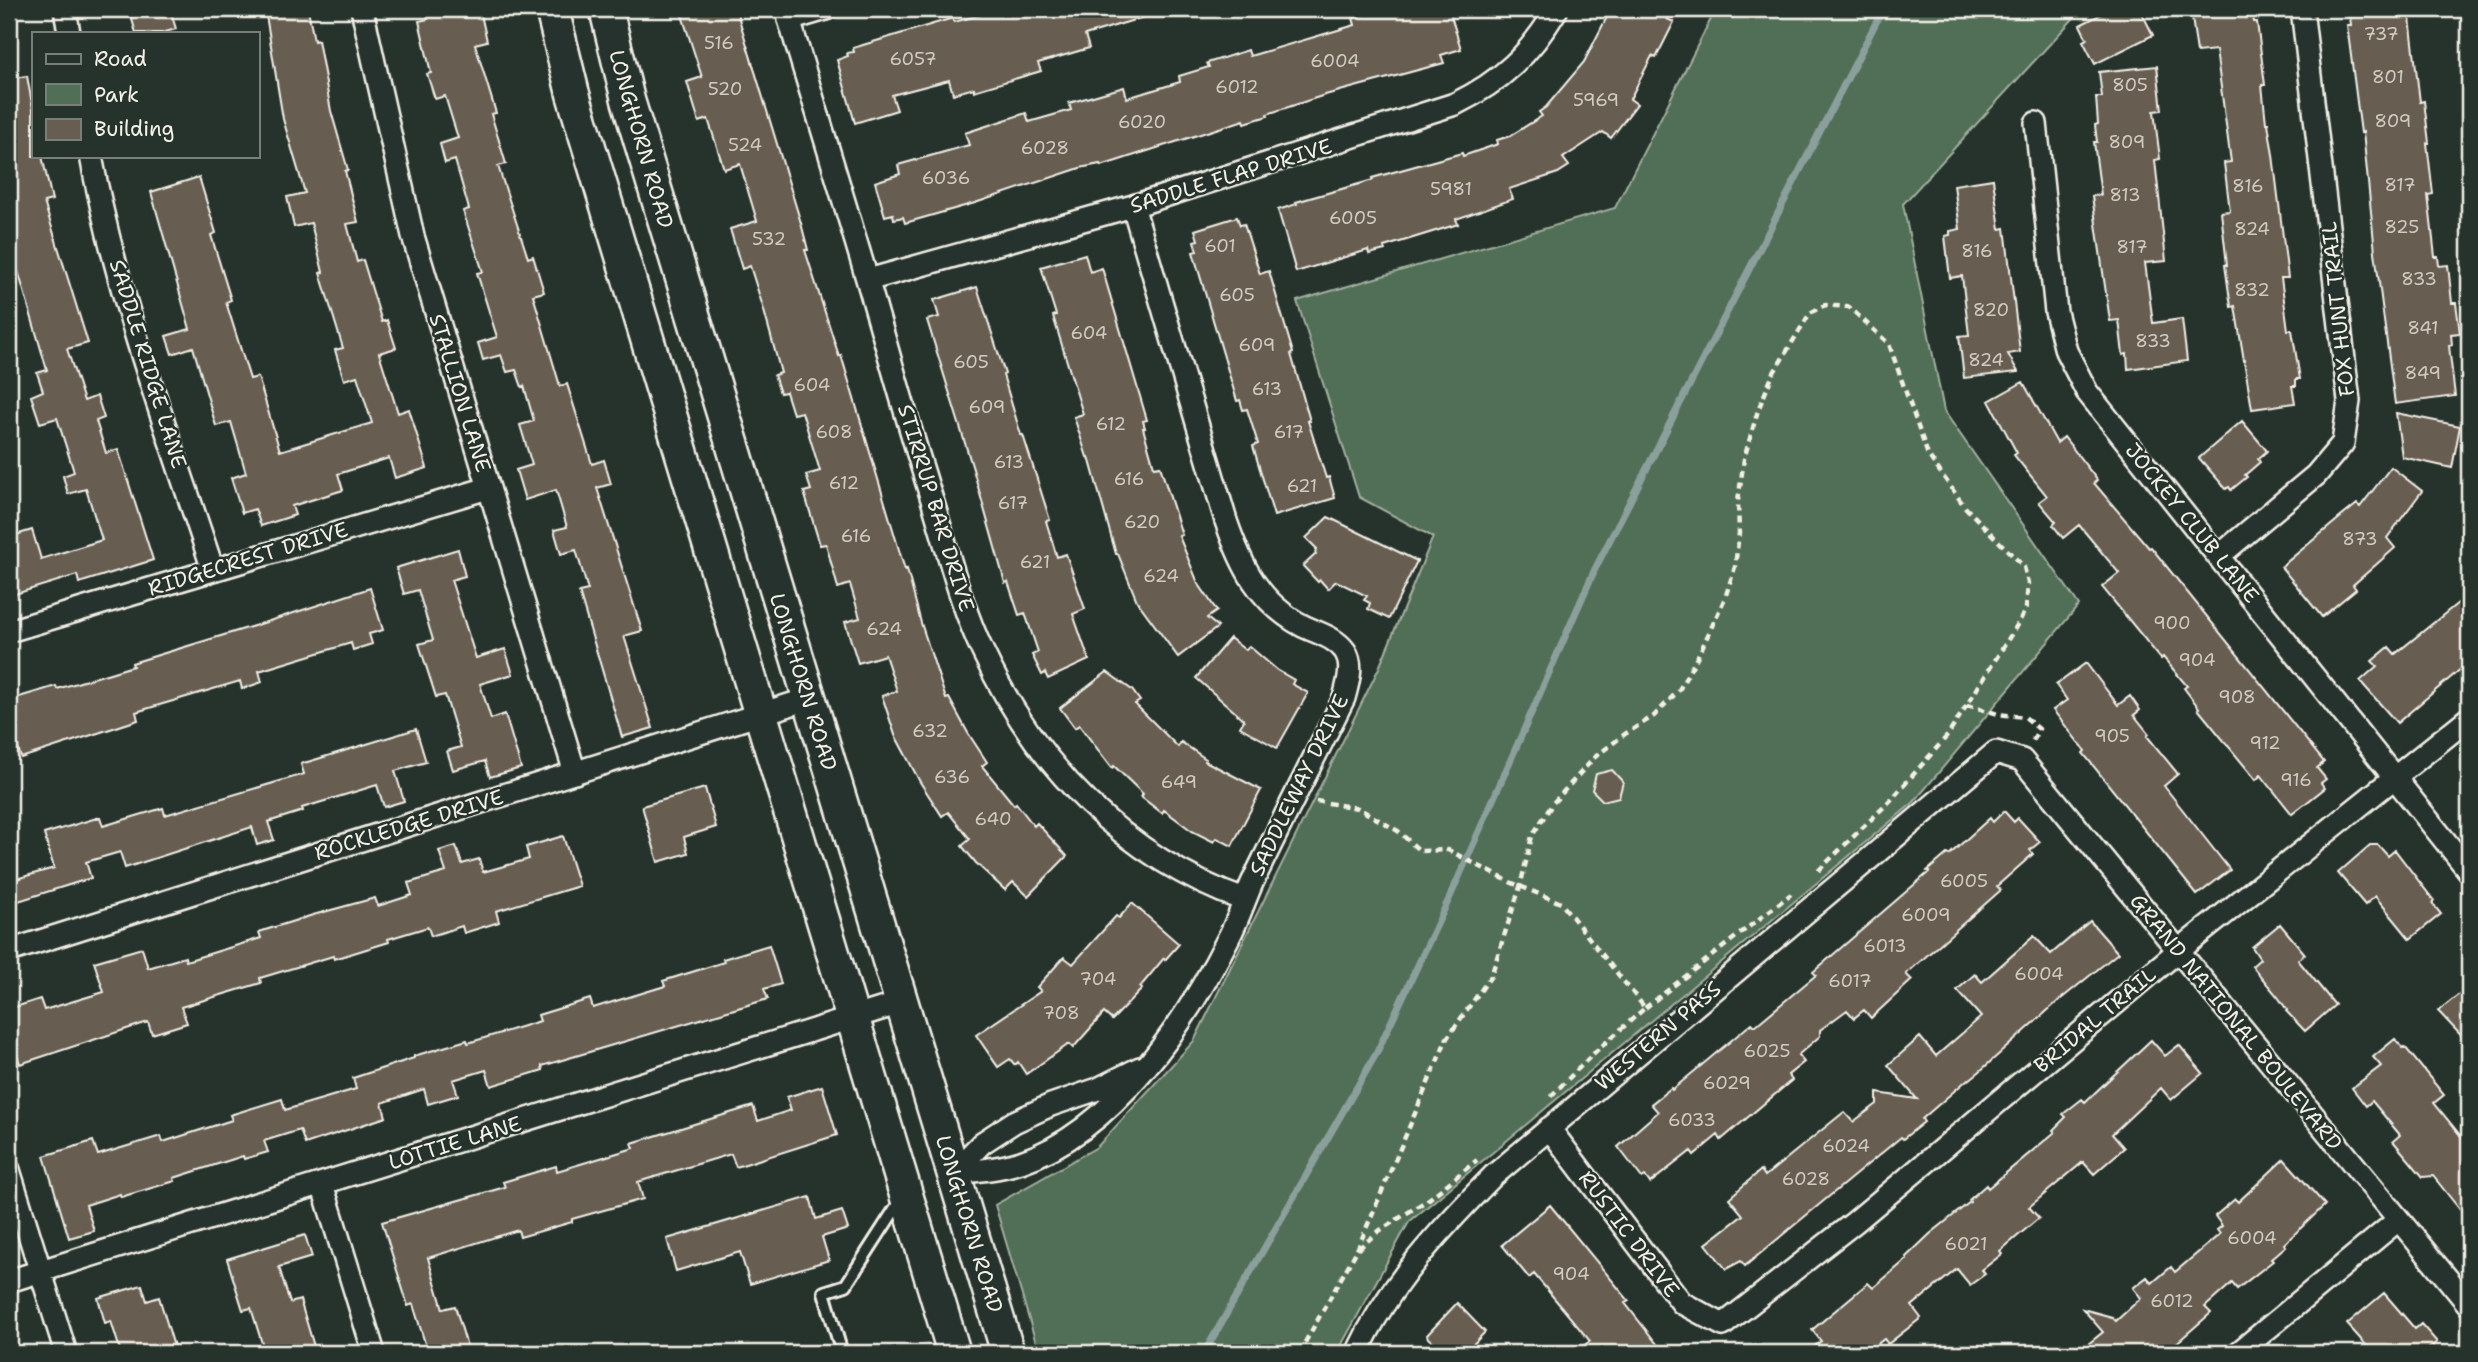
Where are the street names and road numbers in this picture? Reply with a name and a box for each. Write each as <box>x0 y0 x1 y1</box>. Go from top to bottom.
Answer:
street label: LONGHORN ROAD <box>602 47 680 231</box>
street label: SADDLE FLAP DRIVE <box>1127 132 1335 220</box>
street label: FOX HUNT TRAIL <box>2315 220 2361 398</box>
street label: SADDLE RIDGE LANE <box>103 256 193 472</box>
street label: STALLION LANE <box>423 310 497 476</box>
street label: STIRRUP BAR DRIVE <box>891 401 981 615</box>
street label: JOCKEY CLUB LANE <box>2119 437 2265 609</box>
street label: RIDGECREST DRIVE <box>145 515 351 603</box>
street label: LONGHORN ROAD <box>763 590 843 774</box>
street label: SADDLEWAY DRIVE <box>1243 689 1355 881</box>
street label: ROCKLEDGE DRIVE <box>311 783 507 867</box>
street label: GRAND NATIONAL BOULEVARD <box>2124 888 2348 1156</box>
street label: BRIDAL TRAIL <box>2028 960 2162 1079</box>
street label: WESTERN PASS <box>1589 975 1727 1097</box>
street label: LOTTIE LANE <box>385 1109 525 1177</box>
street label: LONGHORN ROAD <box>929 1132 1009 1316</box>
street label: RUSTIC DRIVE <box>1572 1165 1686 1303</box>

